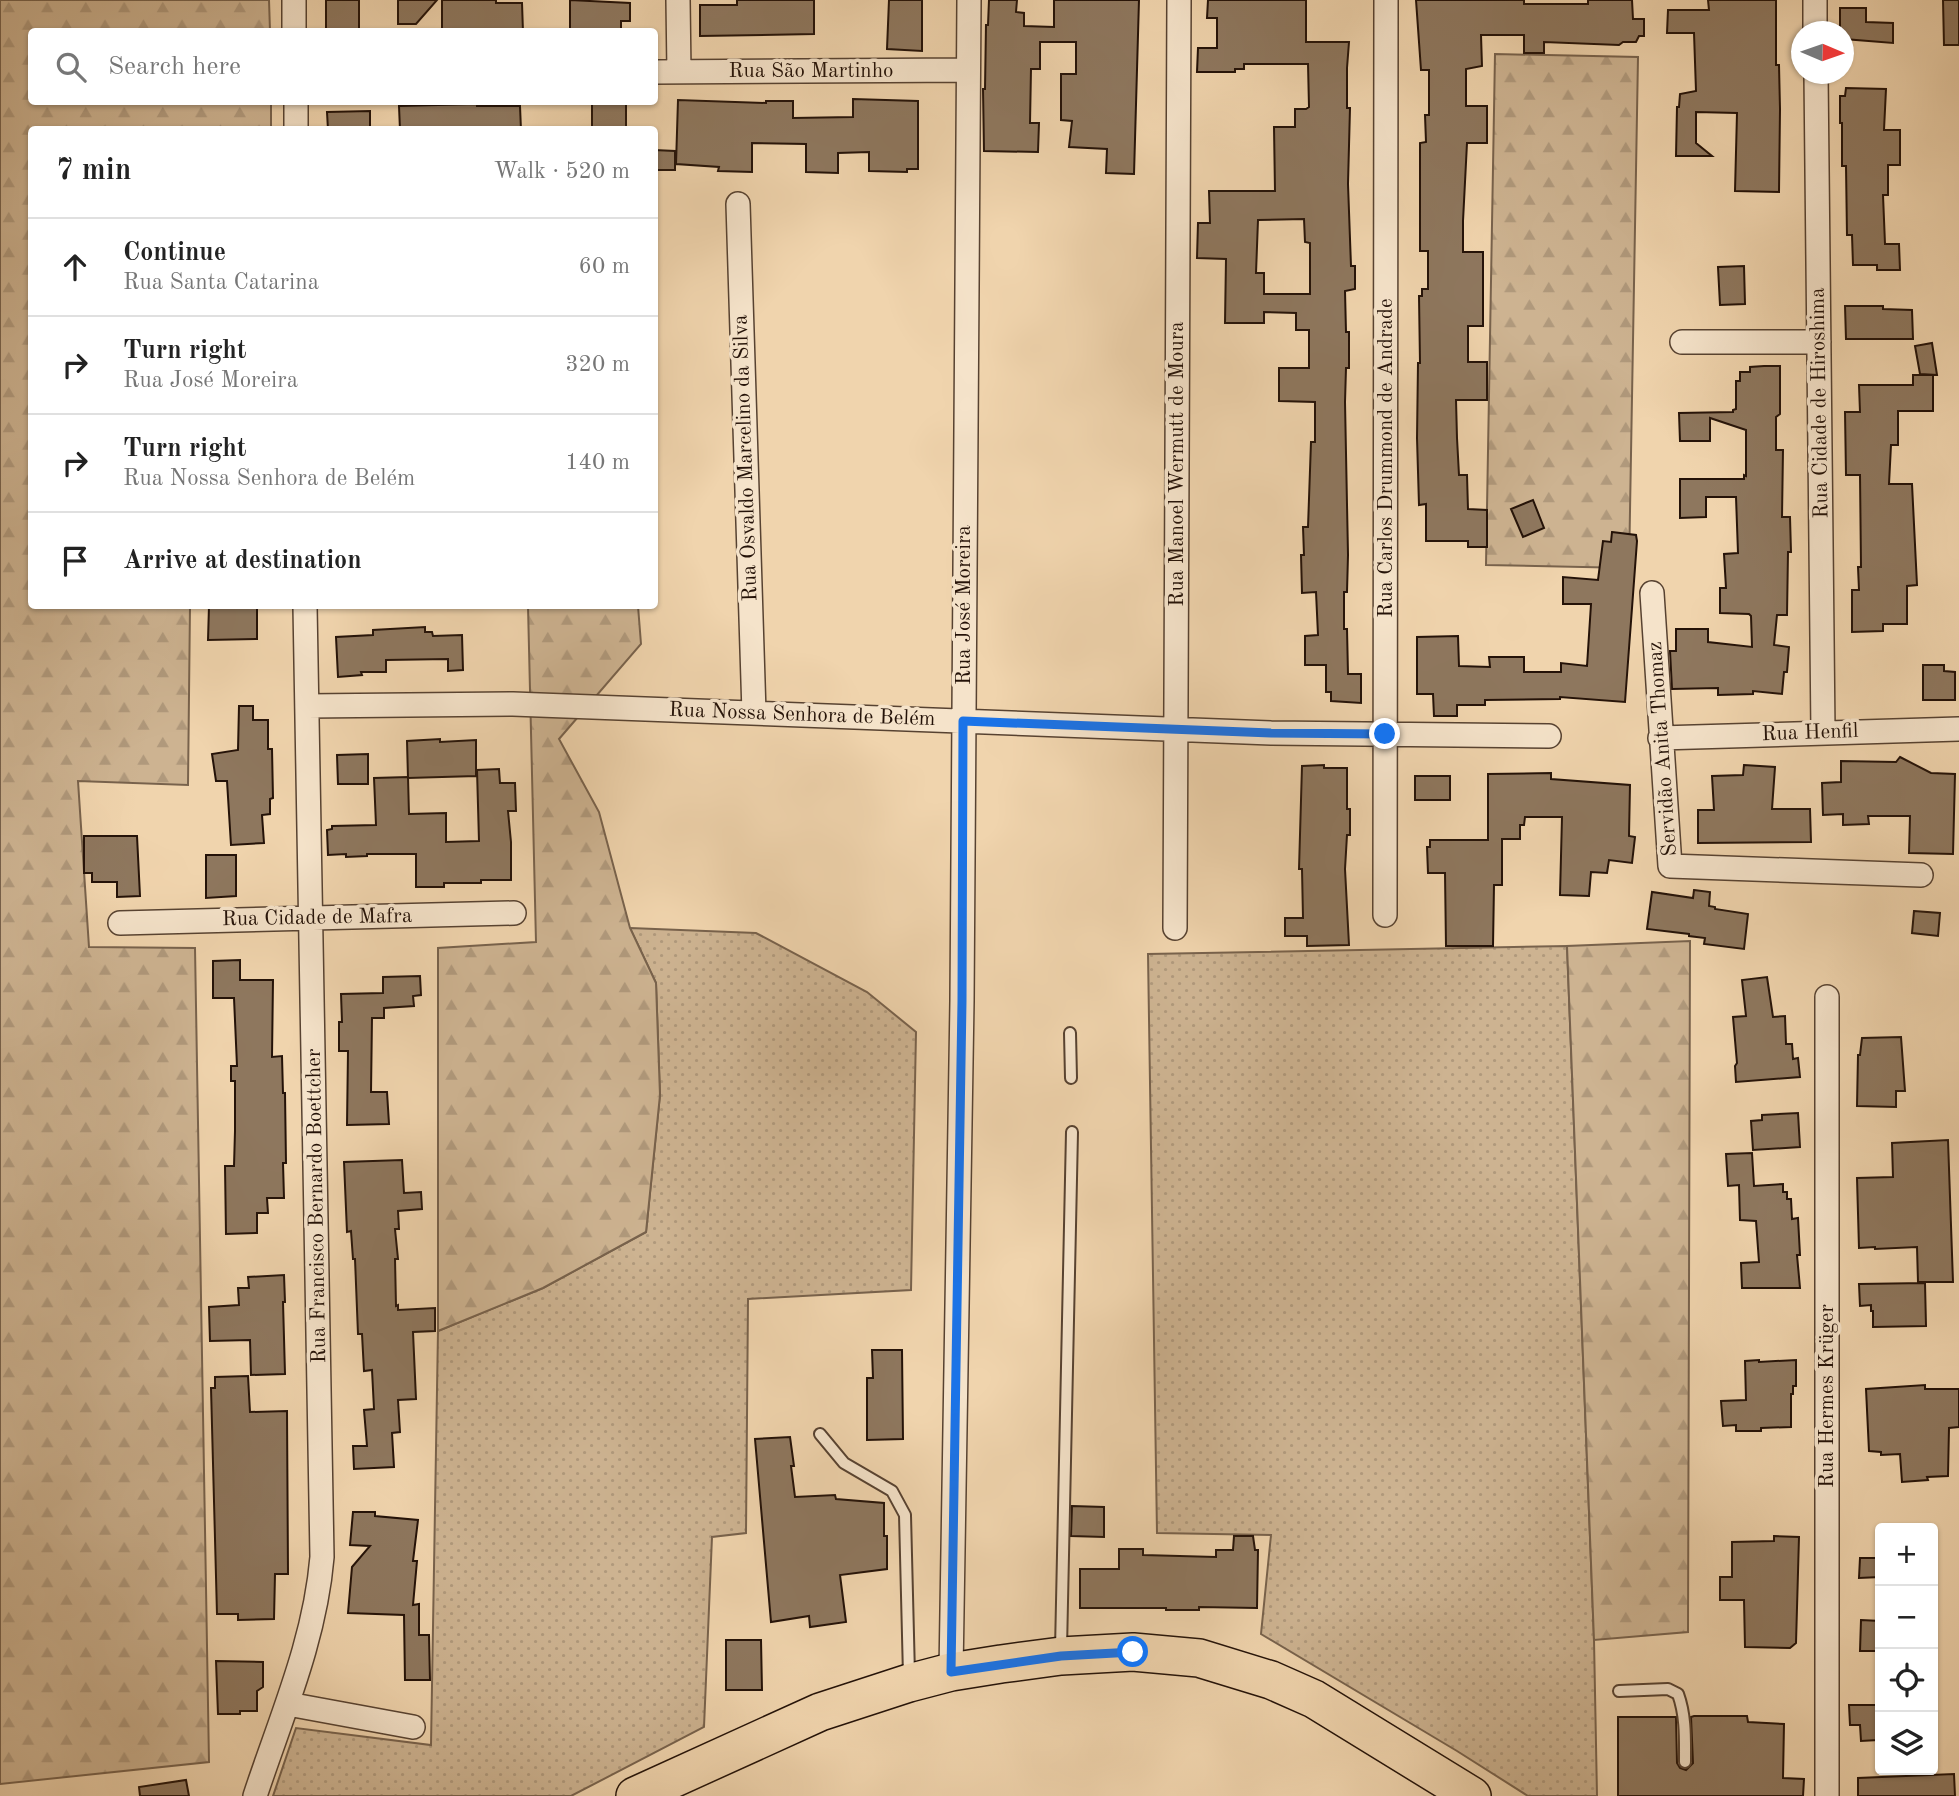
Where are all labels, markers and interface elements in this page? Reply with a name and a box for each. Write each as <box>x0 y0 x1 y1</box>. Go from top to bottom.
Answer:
north arrow <box>1791 21 1854 84</box>
search box <box>28 28 658 105</box>
icon: search <box>52 48 90 86</box>
text: Search here <box>108 54 241 80</box>
street label: Rua São Martinho <box>729 61 893 82</box>
text: 7 min <box>56 156 131 186</box>
text: Walk · 520 m <box>494 160 630 183</box>
text: Continue <box>123 240 226 266</box>
icon: ahead <box>56 248 94 286</box>
text: 60 m <box>579 255 630 278</box>
text: Rua Santa Catarina <box>123 271 319 294</box>
street label: Rua Cidade de Hiroshima <box>1807 287 1833 519</box>
street label: Rua Carlos Drummond de Andrade <box>1376 298 1397 618</box>
street label: Rua Osvaldo Marcelino da Silva <box>731 314 761 602</box>
street label: Rua Manoel Wermutt de Moura <box>1167 321 1188 607</box>
text: Turn right <box>123 338 246 364</box>
icon: right <box>56 346 94 384</box>
text: 320 m <box>565 353 630 376</box>
text: Rua José Moreira <box>123 369 298 392</box>
text: Turn right <box>123 436 246 462</box>
icon: right <box>56 444 94 482</box>
text: 140 m <box>565 451 630 474</box>
text: Rua Nossa Senhora de Belém <box>123 467 415 490</box>
street label: Rua José Moreira <box>954 525 975 685</box>
icon: arrive <box>56 542 94 580</box>
text: Arrive at destination <box>123 548 362 574</box>
street label: Servidão Anita Thomaz <box>1645 641 1681 857</box>
street label: Rua Nossa Senhora de Belém <box>668 700 936 730</box>
route end <box>1369 718 1400 749</box>
street label: Rua Henfil <box>1761 721 1859 745</box>
street label: Rua Cidade de Mafra <box>222 906 412 930</box>
street label: Rua Francisco Bernardo Boettcher <box>304 1048 330 1364</box>
street label: Rua Hermes Krüger <box>1817 1304 1838 1488</box>
map controls <box>1875 1523 1938 1775</box>
button: + <box>1875 1523 1938 1586</box>
button: − <box>1875 1586 1938 1649</box>
route start <box>1117 1636 1148 1667</box>
button: locate <box>1875 1649 1938 1712</box>
button: layers <box>1875 1712 1938 1775</box>

